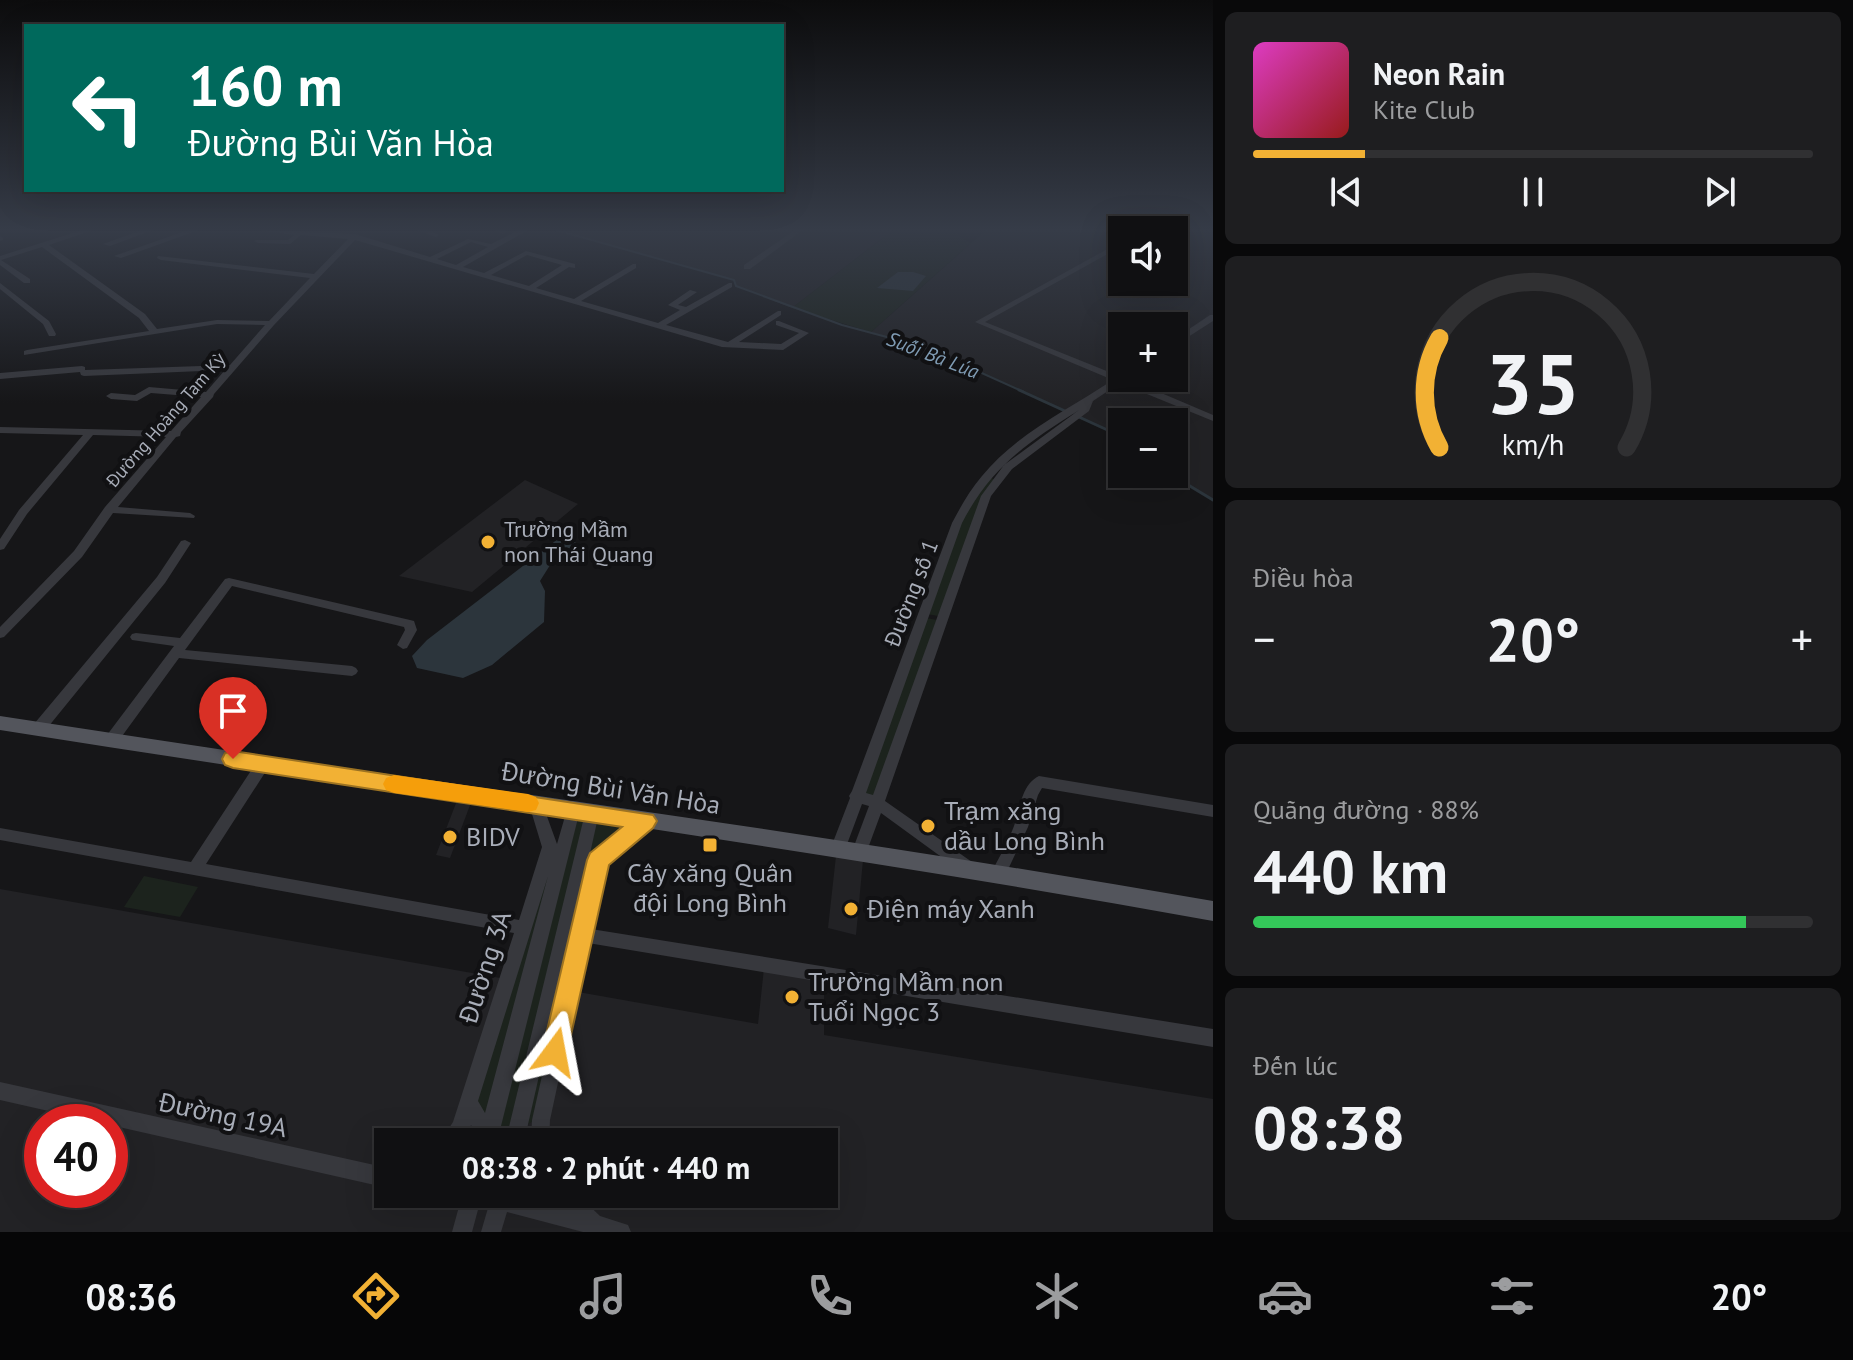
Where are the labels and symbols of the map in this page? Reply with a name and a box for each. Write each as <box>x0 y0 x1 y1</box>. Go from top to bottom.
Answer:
water label: Suối Bà Lúa <box>883 326 983 385</box>
street label: Đường Hoàng Tam Kỳ <box>100 348 230 492</box>
place label: Trường Mầm non Thái Quang <box>504 515 654 568</box>
marker: Trường Mầm non Thái Quang <box>479 533 497 551</box>
street label: Đường số 1 <box>877 536 944 651</box>
pin <box>199 677 267 759</box>
street label: Đường Bùi Văn Hòa <box>498 754 723 821</box>
place label: Trạm xăng dầu Long Bình <box>944 794 1105 857</box>
marker: Trạm xăng dầu Long Bình <box>919 817 937 835</box>
place label: BIDV <box>466 820 520 853</box>
marker: BIDV <box>441 828 459 846</box>
marker: Cây xăng Quân đội Long Bình <box>701 836 719 854</box>
place label: Cây xăng Quân đội Long Bình <box>627 856 793 919</box>
place label: Điện máy Xanh <box>866 892 1035 925</box>
marker: Điện máy Xanh <box>842 900 860 918</box>
street label: Đường 3A <box>451 907 518 1028</box>
place label: Trường Mầm non Tuổi Ngọc 3 <box>808 965 1004 1028</box>
marker: Trường Mầm non Tuổi Ngọc 3 <box>783 988 801 1006</box>
position arrow <box>513 1010 597 1094</box>
street label: Đường 19A <box>155 1085 290 1144</box>
speed limit sign: 40 <box>24 1104 128 1208</box>

